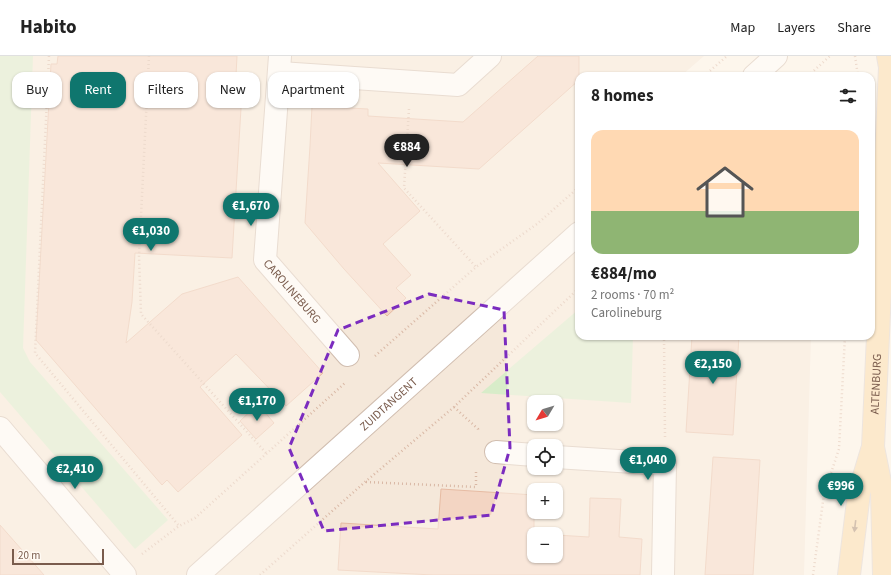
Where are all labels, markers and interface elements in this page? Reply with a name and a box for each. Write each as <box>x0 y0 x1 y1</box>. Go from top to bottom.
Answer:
text: Habito <box>20 14 76 41</box>
text: Map <box>730 18 755 38</box>
text: Layers <box>777 18 815 38</box>
text: Share <box>837 18 871 38</box>
chip: Buy <box>12 72 62 108</box>
chip: Rent <box>70 72 126 108</box>
chip: Filters <box>134 72 198 108</box>
chip: New <box>206 72 260 108</box>
chip: Apartment <box>268 72 359 108</box>
text: 8 homes <box>591 84 653 108</box>
icon: filters <box>837 85 859 107</box>
pin: €884 <box>383 134 431 168</box>
text: €884 <box>393 138 421 156</box>
icon: home <box>689 156 761 228</box>
pin: €1,670 <box>218 193 284 227</box>
text: €1,670 <box>232 197 270 215</box>
pin: €1,030 <box>118 218 184 252</box>
text: €1,030 <box>132 222 170 240</box>
street label: CAROLINEBURG <box>259 256 325 327</box>
text: €884/mo <box>591 262 657 286</box>
text: 2 rooms · 70 m² <box>591 286 674 304</box>
text: Carolineburg <box>591 304 662 322</box>
pin: €2,150 <box>680 351 746 385</box>
street label: ALTENBURG <box>866 353 886 415</box>
text: €2,150 <box>694 355 732 373</box>
street label: ZUIDTANGENT <box>356 373 422 435</box>
pin: €1,170 <box>224 388 290 422</box>
text: €1,170 <box>238 392 276 410</box>
north arrow <box>527 395 563 431</box>
map controls <box>527 395 563 563</box>
button: locate <box>527 439 563 475</box>
pin: €1,040 <box>615 447 681 481</box>
text: €1,040 <box>629 451 667 469</box>
pin: €2,410 <box>42 456 108 490</box>
text: €2,410 <box>56 460 94 478</box>
pin: €996 <box>817 473 865 507</box>
text: €996 <box>827 477 855 495</box>
button: + <box>527 483 563 519</box>
one-way arrow <box>852 520 859 532</box>
button: − <box>527 527 563 563</box>
scale bar <box>12 547 104 566</box>
text: 20 m <box>18 548 40 563</box>

